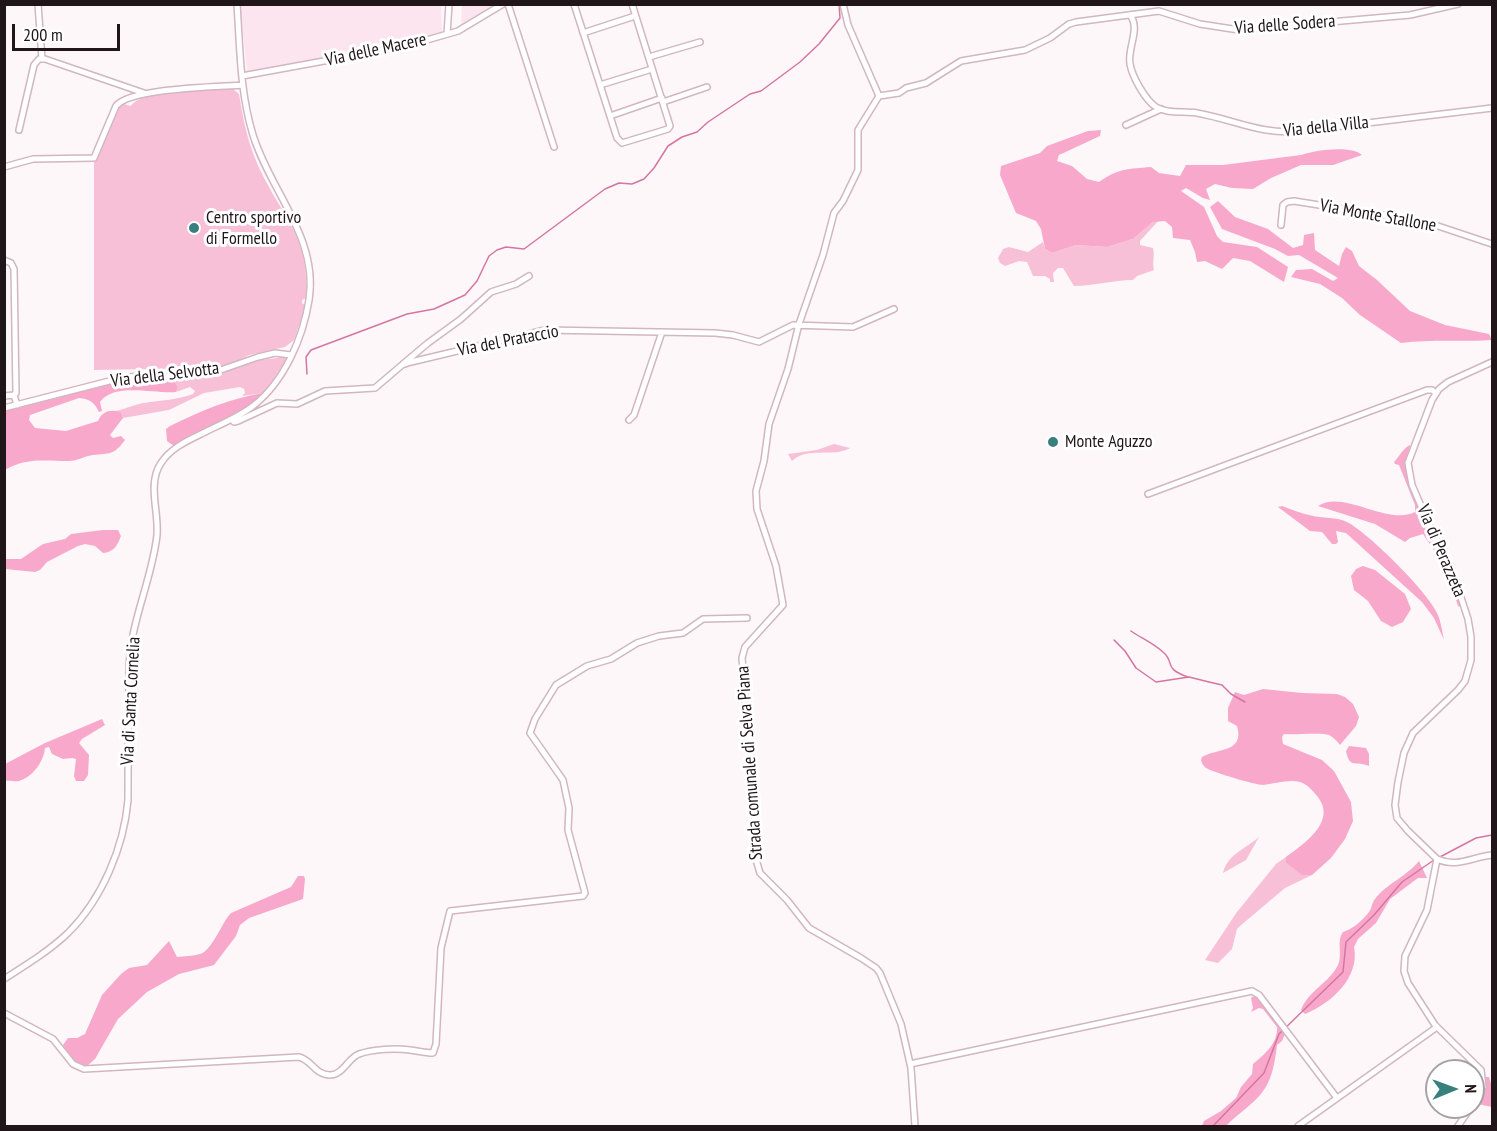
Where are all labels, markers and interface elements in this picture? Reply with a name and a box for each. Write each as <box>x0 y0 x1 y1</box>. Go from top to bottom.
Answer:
street label: Via delle Sodera <box>1234 11 1336 39</box>
scale bar <box>15 12 123 50</box>
text: 200 m <box>23 23 63 46</box>
street label: Via delle Macere <box>324 29 428 71</box>
street label: Via della Villa <box>1282 112 1370 142</box>
street label: Via Monte Stallone <box>1318 195 1438 237</box>
place label: Centro sportivo di Formello <box>206 207 301 250</box>
marker: Centro sportivo di Formello <box>187 221 201 235</box>
street label: Via del Prataccio <box>456 321 560 361</box>
street label: Via della Selvotta <box>110 358 220 392</box>
place label: Monte Aguzzo <box>1065 431 1153 453</box>
marker: Monte Aguzzo <box>1046 435 1060 449</box>
street label: Via di Perazzeta <box>1412 502 1470 600</box>
street label: Via di Santa Cornelia <box>117 636 145 766</box>
street label: Strada comunale di Selva Piana <box>732 665 768 861</box>
north arrow <box>1425 1059 1485 1119</box>
text: N <box>1461 1084 1481 1093</box>

